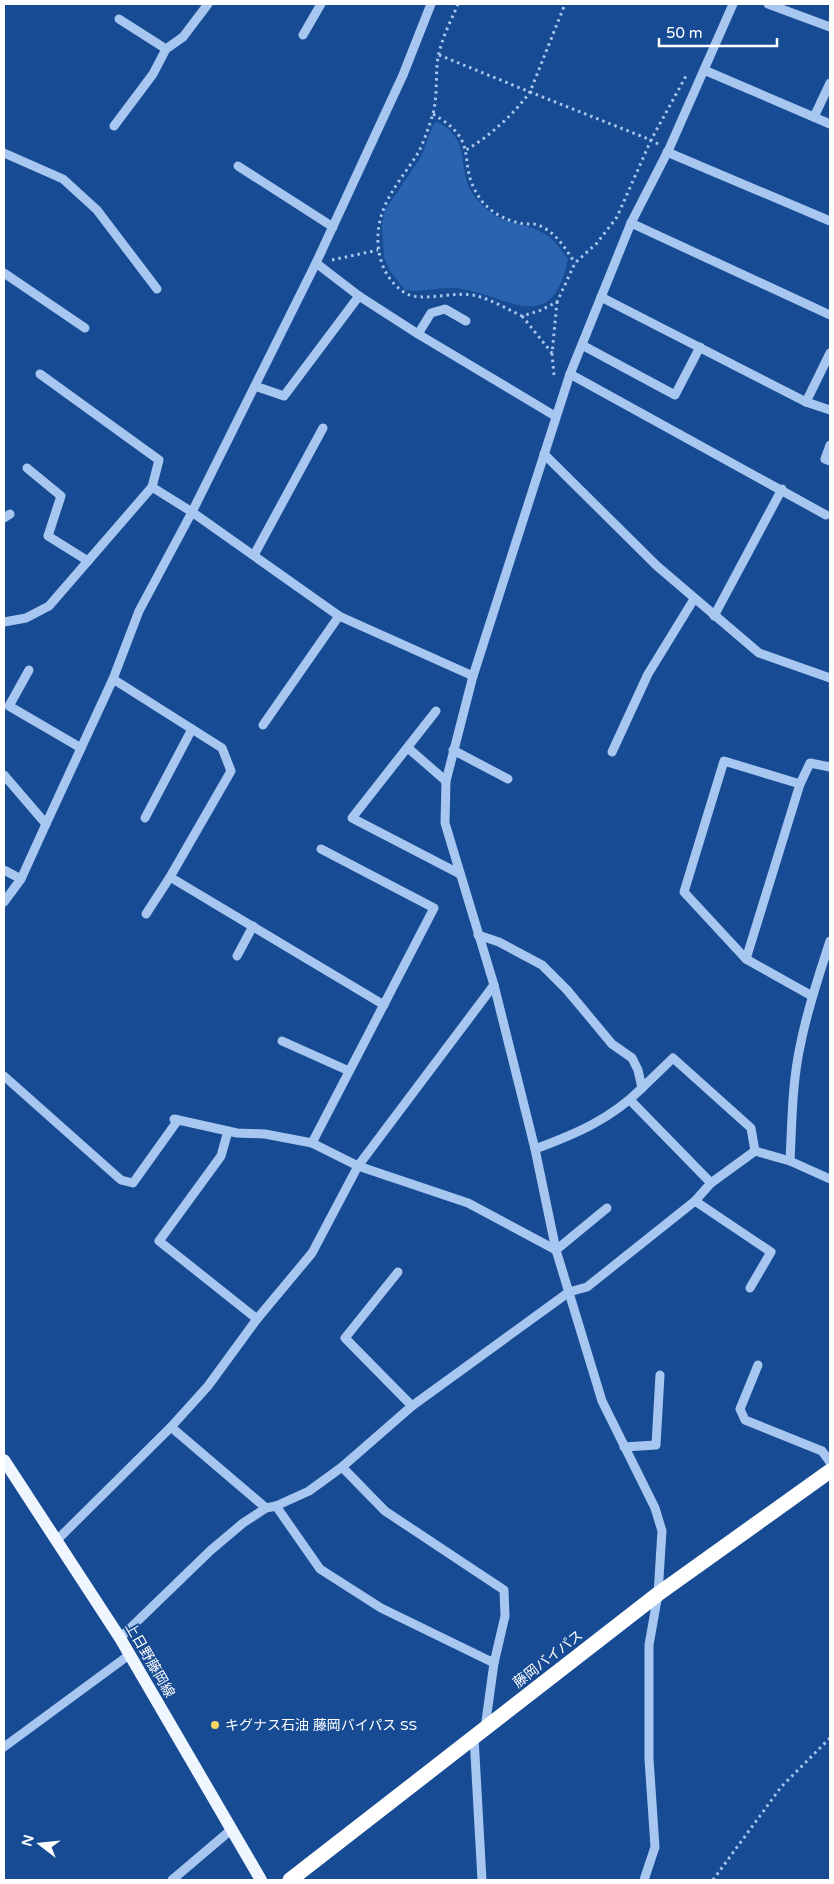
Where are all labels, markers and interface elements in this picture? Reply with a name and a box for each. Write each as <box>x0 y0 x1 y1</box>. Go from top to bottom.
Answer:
scale bar <box>659 15 776 47</box>
text: 50 m <box>666 24 703 42</box>
street label: 上日野藤岡線 <box>122 1619 178 1701</box>
street label: 藤岡バイパス <box>510 1627 586 1691</box>
place label: キグナス石油 藤岡バイパス SS <box>225 1717 418 1734</box>
marker: キグナス石油 藤岡バイパス SS <box>209 1719 221 1731</box>
north arrow <box>15 1819 65 1869</box>
text: N <box>18 1833 38 1848</box>

